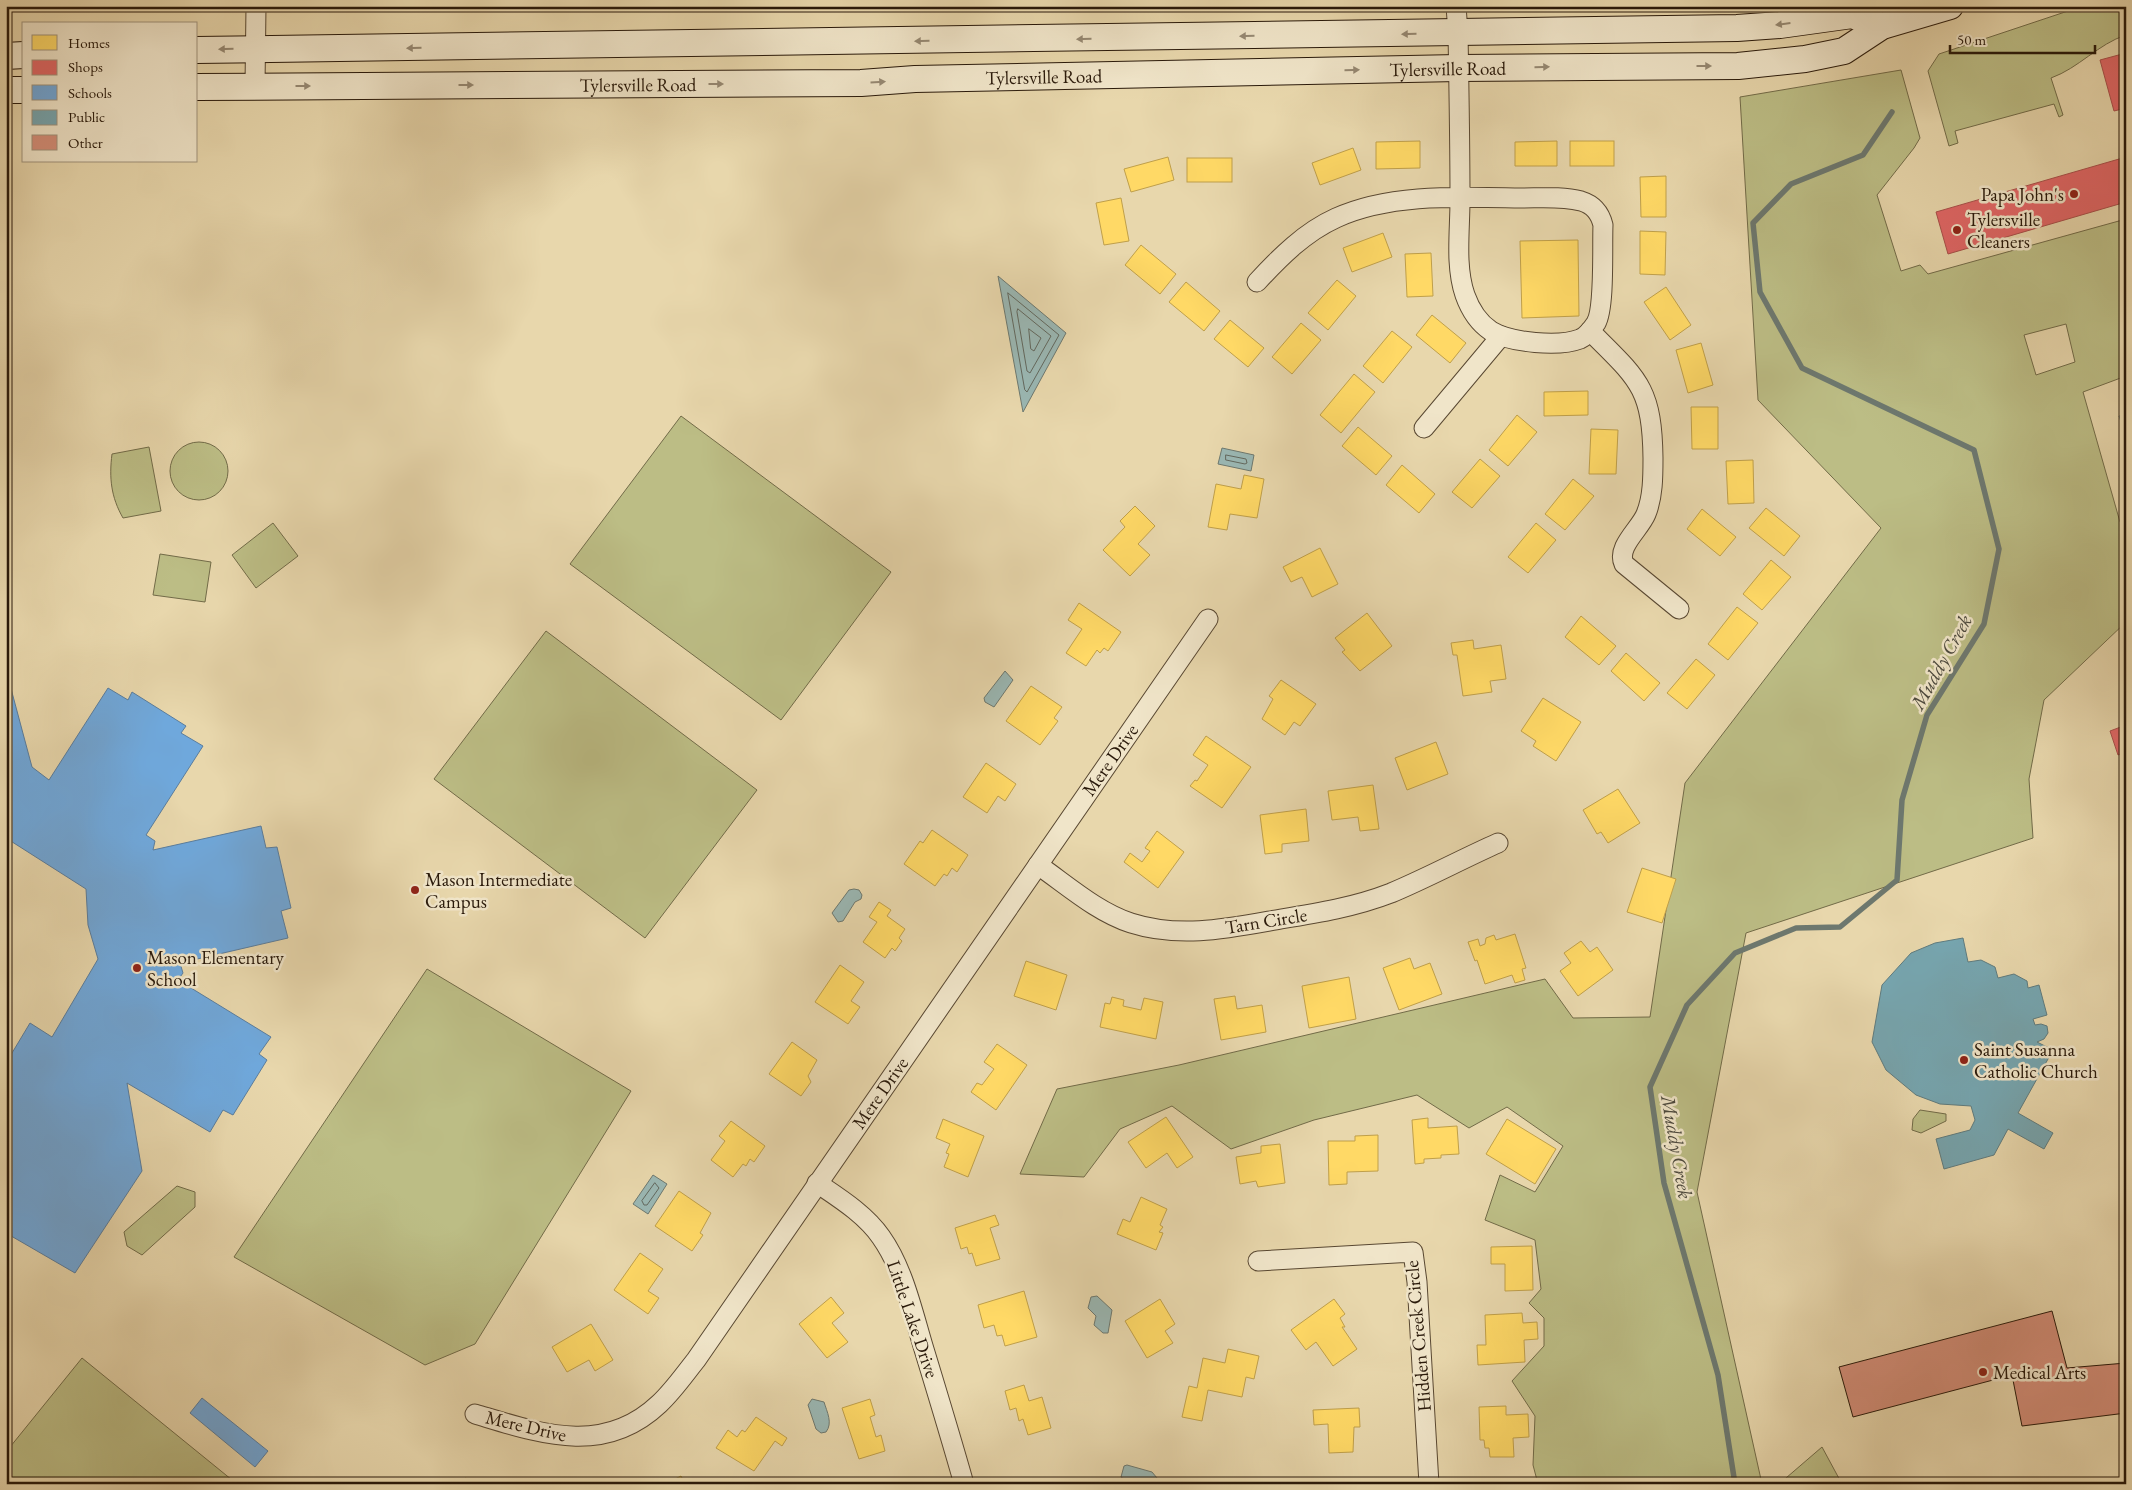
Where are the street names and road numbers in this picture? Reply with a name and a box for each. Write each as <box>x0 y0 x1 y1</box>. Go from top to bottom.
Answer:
street label: Tylersville Road <box>1389 55 1507 82</box>
street label: Tylersville Road <box>985 63 1103 90</box>
street label: Tylersville Road <box>580 71 697 97</box>
street label: Mere Drive <box>1076 719 1144 801</box>
street label: Tarn Circle <box>1223 902 1309 940</box>
street label: Mere Drive <box>846 1052 914 1134</box>
street label: Little Lake Drive <box>881 1257 945 1381</box>
street label: Hidden Creek Circle <box>1399 1259 1437 1413</box>
street label: Mere Drive <box>483 1405 569 1447</box>

